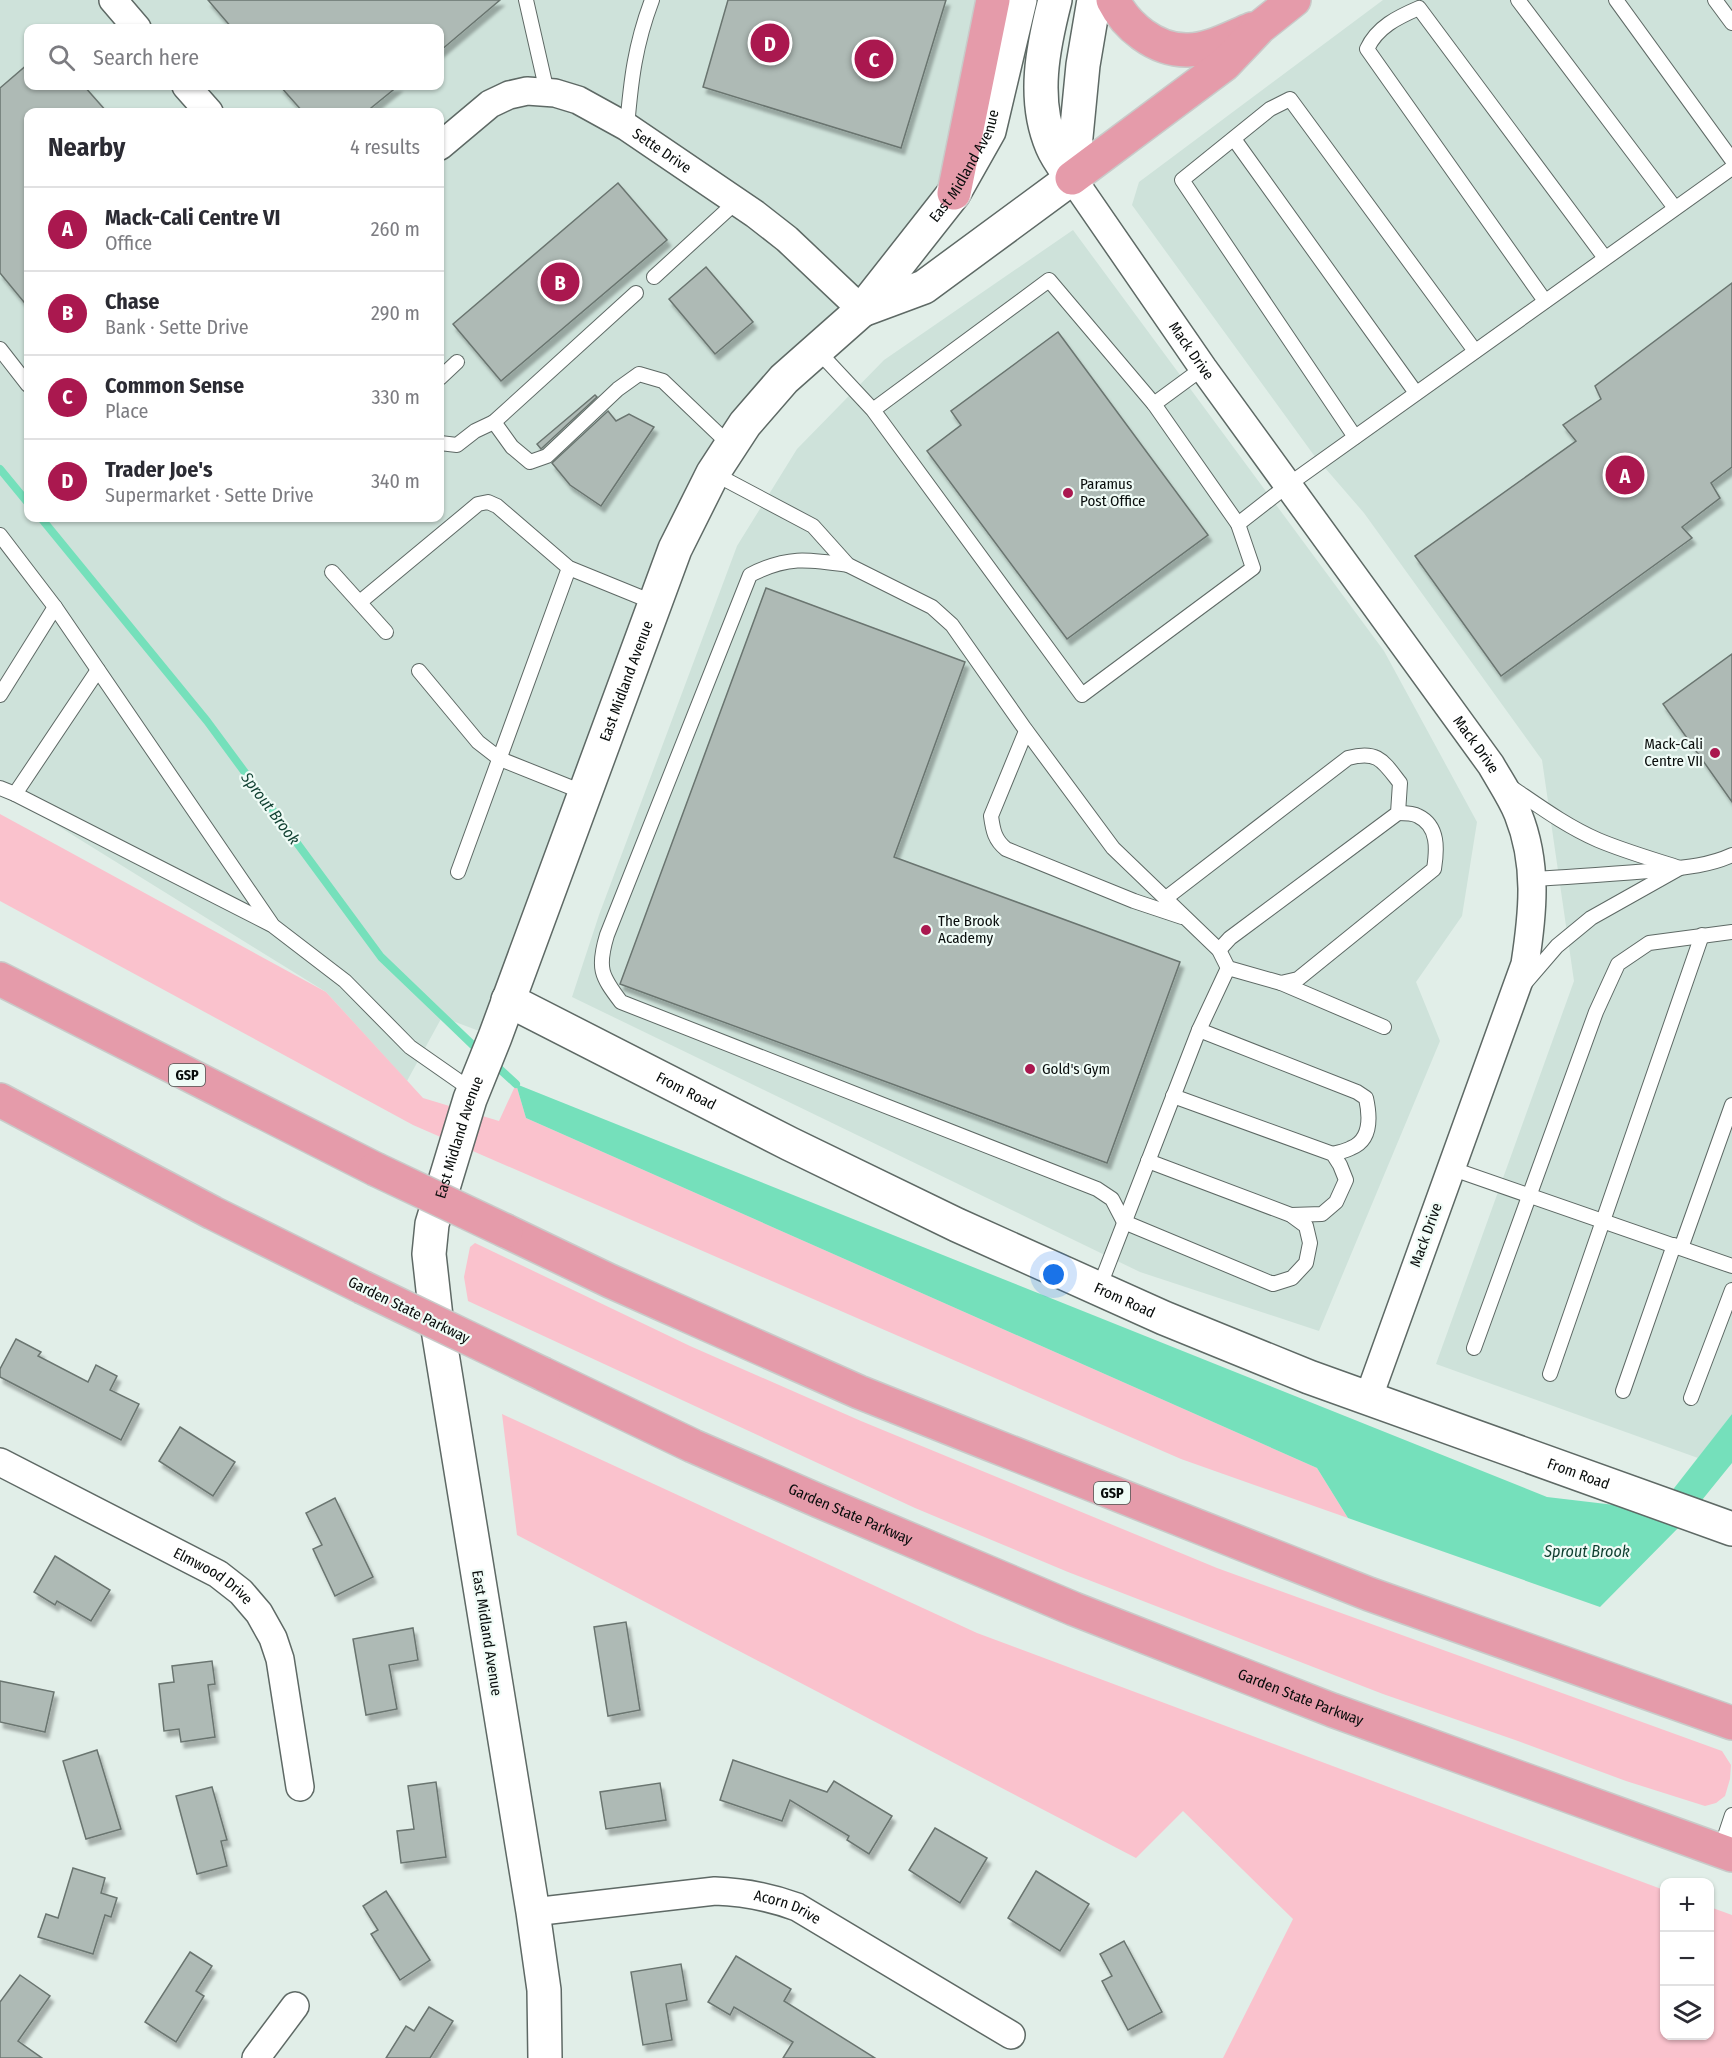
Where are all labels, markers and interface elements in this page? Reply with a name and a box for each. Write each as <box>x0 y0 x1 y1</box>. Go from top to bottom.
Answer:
pin: D <box>750 20 790 66</box>
search box <box>24 24 444 90</box>
pin: C <box>854 36 894 82</box>
icon: search <box>45 41 78 74</box>
text: Search here <box>93 44 199 71</box>
street label: East Midland Avenue <box>926 108 1003 226</box>
street label: Sette Drive <box>629 124 695 177</box>
text: Nearby <box>48 132 125 163</box>
text: 4 results <box>350 135 420 159</box>
text: Mack-Cali Centre VI <box>105 204 281 231</box>
text: A <box>62 217 73 241</box>
text: 260 m <box>371 217 420 241</box>
text: Office <box>105 231 152 255</box>
pin: B <box>540 260 580 304</box>
text: Chase <box>105 288 159 315</box>
text: B <box>62 301 73 325</box>
text: 290 m <box>371 301 420 325</box>
text: Bank · Sette Drive <box>105 315 249 339</box>
street label: Mack Drive <box>1165 318 1218 383</box>
text: Common Sense <box>105 372 244 399</box>
text: C <box>62 385 73 409</box>
text: 330 m <box>371 385 420 409</box>
text: Place <box>105 399 148 423</box>
pin: A <box>1606 452 1644 498</box>
text: Trader Joe's <box>105 456 213 483</box>
text: D <box>62 469 73 493</box>
text: 340 m <box>371 469 420 493</box>
place label: Paramus Post Office <box>1080 475 1146 510</box>
text: Supermarket · Sette Drive <box>105 483 314 507</box>
marker: Paramus Post Office <box>1061 486 1075 500</box>
street label: East Midland Avenue <box>596 618 657 744</box>
street label: Mack Drive <box>1449 712 1503 777</box>
place label: Mack-Cali Centre VII <box>1644 735 1703 770</box>
marker: Mack-Cali Centre VII <box>1708 746 1722 760</box>
water label: Sprout Brook <box>237 768 304 848</box>
place label: The Brook Academy <box>938 912 1000 947</box>
marker: The Brook Academy <box>919 923 933 937</box>
place label: Gold's Gym <box>1042 1060 1110 1078</box>
marker: Gold's Gym <box>1023 1062 1037 1076</box>
road number: GSP <box>169 1064 205 1086</box>
street label: From Road <box>653 1068 719 1114</box>
street label: East Midland Avenue <box>431 1074 487 1201</box>
street label: Mack Drive <box>1406 1201 1446 1269</box>
your location <box>1039 1260 1068 1289</box>
street label: Garden State Parkway <box>345 1273 473 1347</box>
street label: From Road <box>1091 1279 1158 1322</box>
street label: From Road <box>1545 1454 1612 1493</box>
street label: Garden State Parkway <box>786 1480 916 1549</box>
road number: GSP <box>1094 1482 1130 1504</box>
water label: Sprout Brook <box>1543 1542 1630 1561</box>
street label: Elmwood Drive <box>170 1544 257 1608</box>
street label: East Midland Avenue <box>468 1569 506 1697</box>
street label: Garden State Parkway <box>1235 1665 1366 1730</box>
map controls <box>1660 1878 1714 2040</box>
button: + <box>1660 1878 1714 1932</box>
street label: Acorn Drive <box>753 1886 824 1928</box>
button: − <box>1660 1932 1714 1986</box>
button: layers <box>1660 1986 1714 2040</box>

